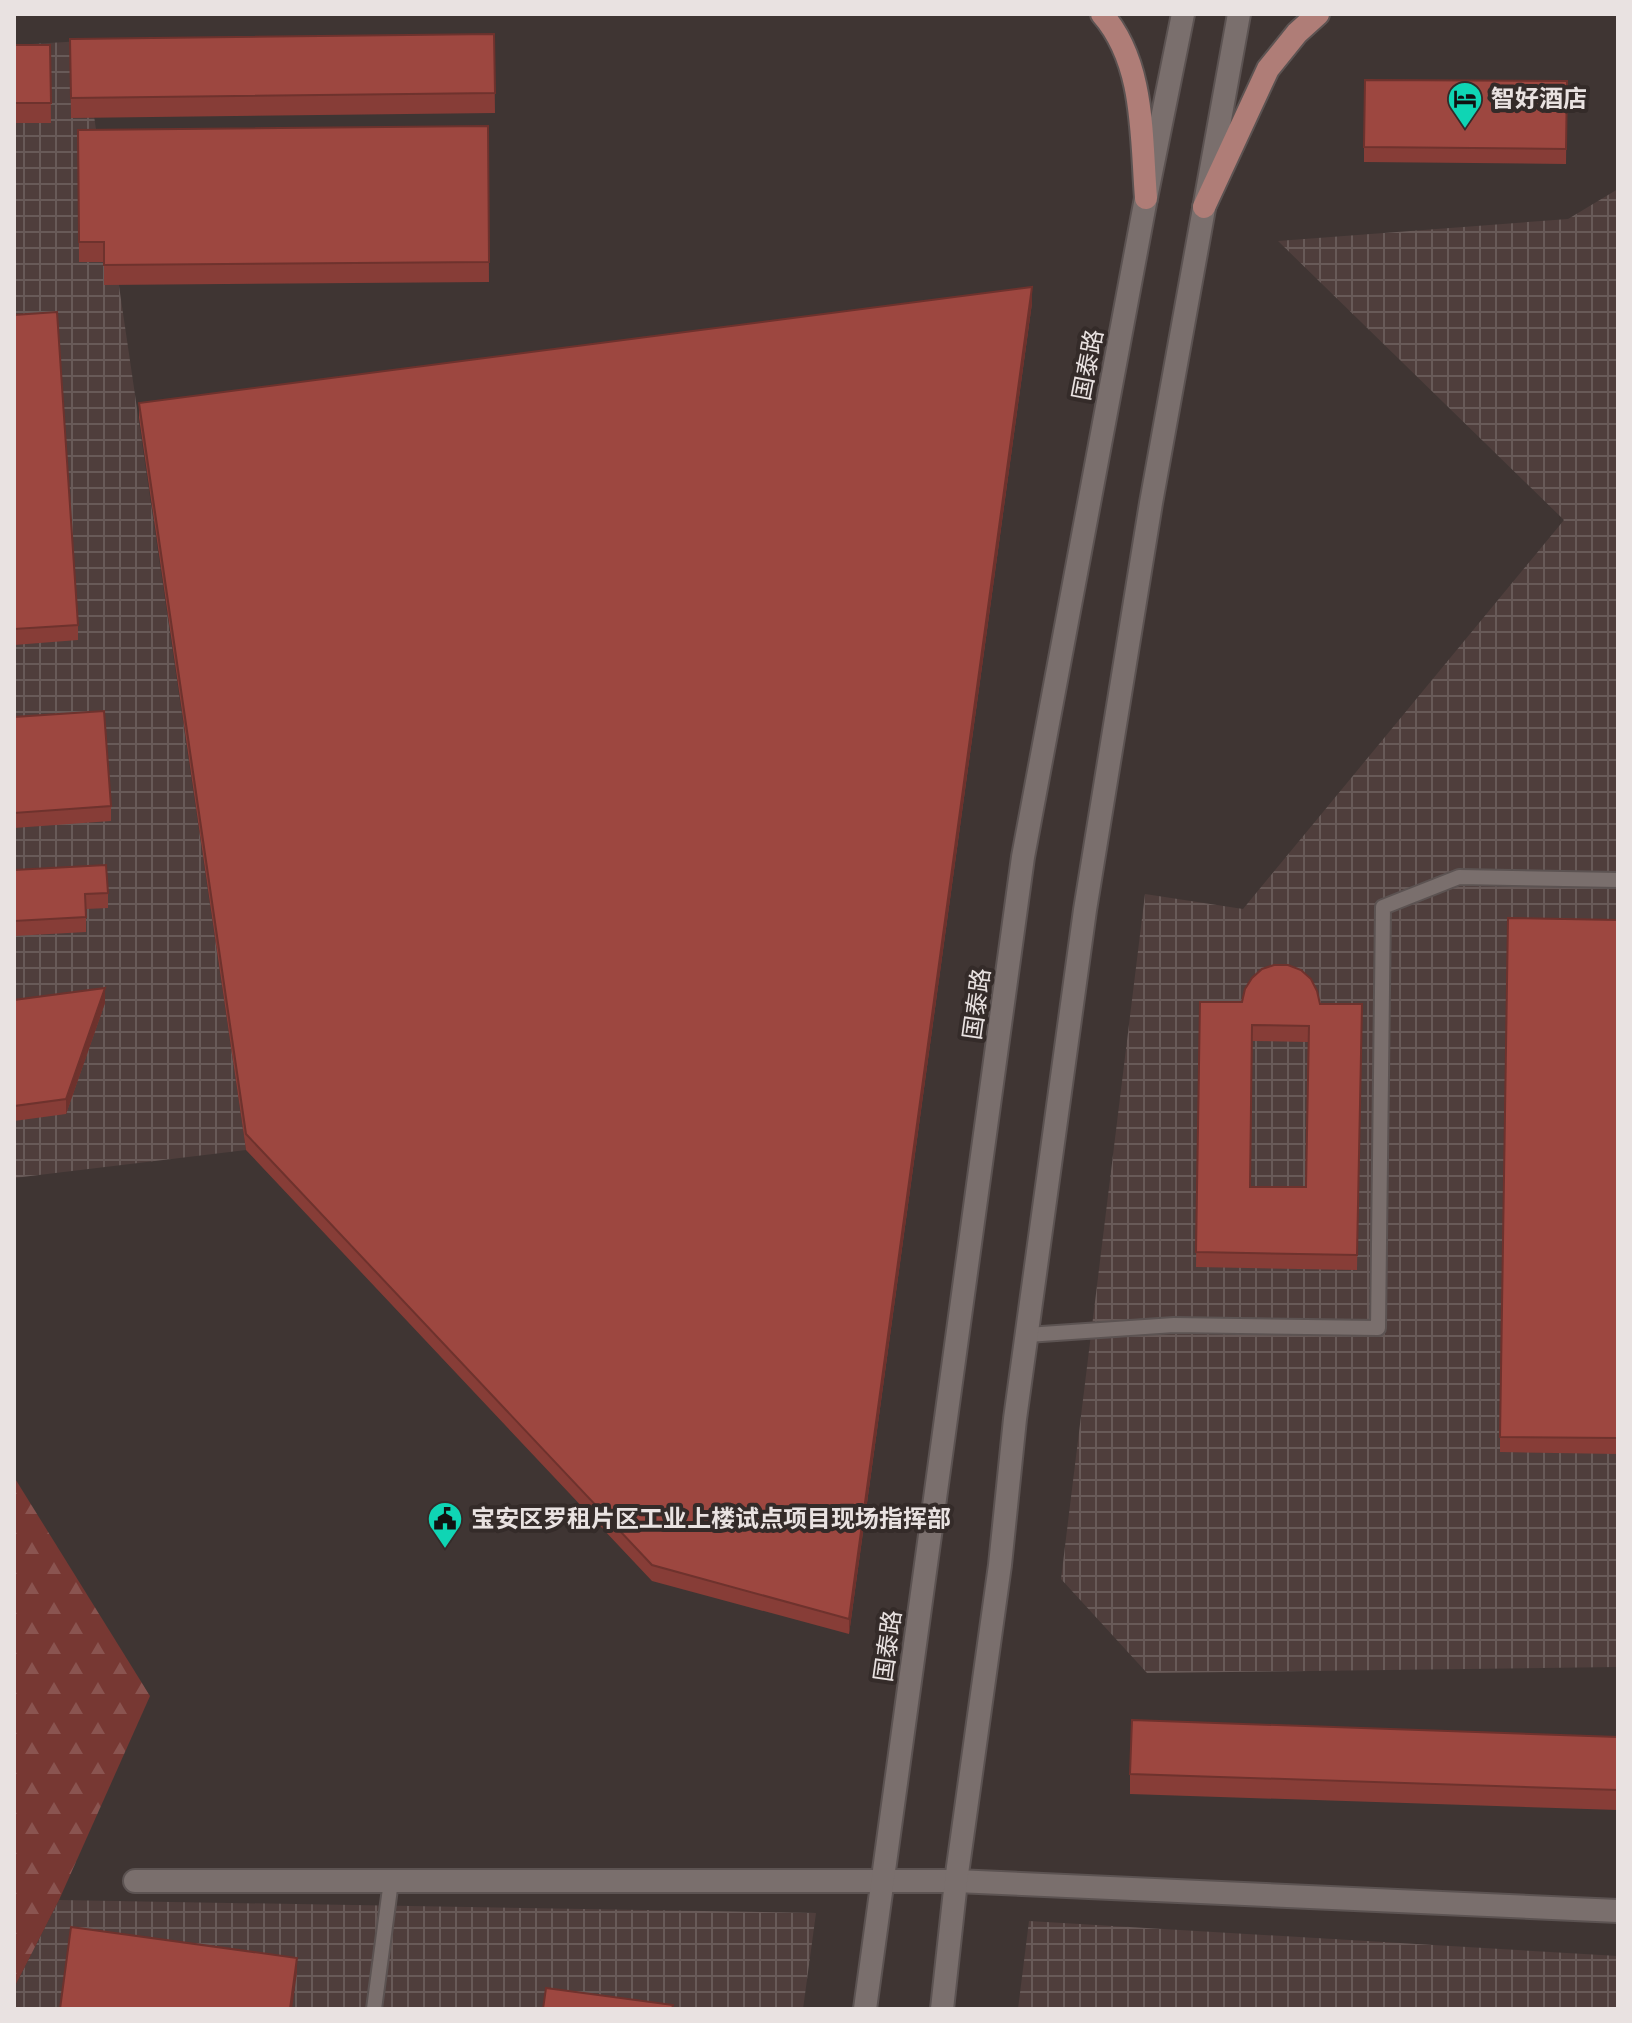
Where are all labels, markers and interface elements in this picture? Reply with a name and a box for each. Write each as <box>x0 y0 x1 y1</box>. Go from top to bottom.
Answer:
hotel icon: 智好酒店 <box>1446 80 1484 130</box>
place label: 智好酒店 <box>1491 86 1587 112</box>
street label: 国泰路 <box>1068 327 1108 403</box>
street label: 国泰路 <box>959 967 995 1041</box>
public building icon: 宝安区罗租片区工业上楼试点项目现场指挥部 <box>426 1500 464 1550</box>
place label: 宝安区罗租片区工业上楼试点项目现场指挥部 <box>471 1506 951 1532</box>
street label: 国泰路 <box>870 1609 906 1683</box>

